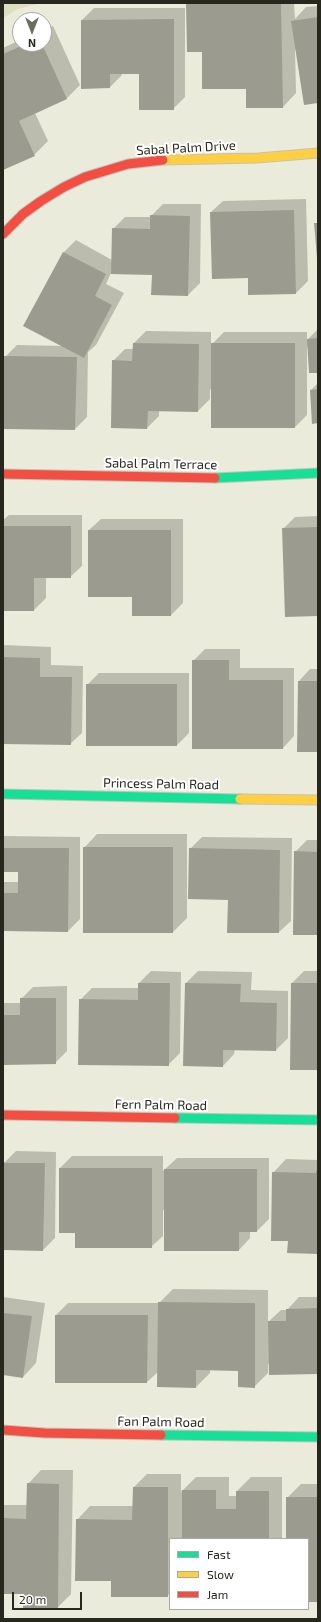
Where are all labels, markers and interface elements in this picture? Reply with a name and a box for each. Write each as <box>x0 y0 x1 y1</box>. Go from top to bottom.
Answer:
north arrow <box>12 12 52 52</box>
text: N <box>28 37 36 50</box>
street label: Sabal Palm Drive <box>136 138 236 158</box>
street label: Sabal Palm Terrace <box>105 455 217 473</box>
street label: Princess Palm Road <box>103 775 219 793</box>
street label: Fern Palm Road <box>115 1096 207 1114</box>
street label: Fan Palm Road <box>117 1413 205 1431</box>
legend <box>169 1538 309 1610</box>
text: Fast <box>207 1547 230 1561</box>
text: Slow <box>207 1567 234 1581</box>
scale bar <box>14 1584 84 1610</box>
text: Jam <box>207 1587 228 1601</box>
text: 20 m <box>19 1592 46 1606</box>

